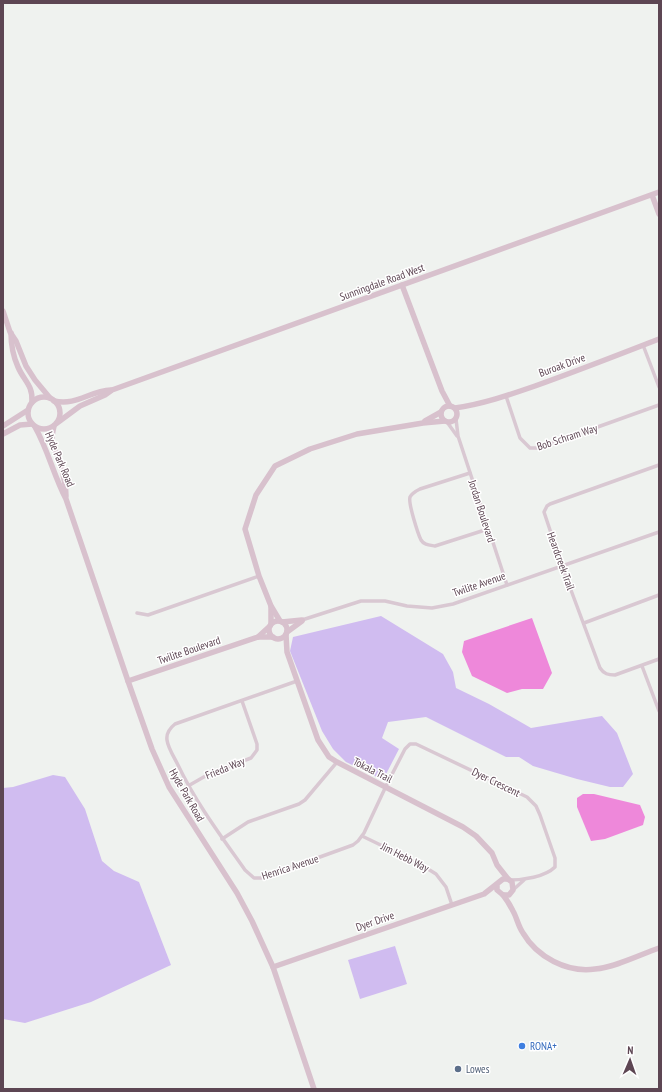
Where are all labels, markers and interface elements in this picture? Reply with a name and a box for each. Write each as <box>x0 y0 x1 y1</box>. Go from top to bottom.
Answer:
street label: Sunningdale Road West <box>338 260 426 304</box>
street label: Buroak Drive <box>537 350 588 380</box>
street label: Bob Schram Way <box>535 420 600 453</box>
street label: Hyde Park Road <box>42 429 78 489</box>
street label: Jordan Boulevard <box>465 477 499 544</box>
street label: Heardcreek Trail <box>544 530 578 592</box>
street label: Twilite Avenue <box>451 568 508 600</box>
street label: Twilite Boulevard <box>156 633 222 667</box>
street label: Frieda Way <box>203 753 248 782</box>
street label: Tokala Trail <box>351 754 396 786</box>
street label: Dyer Crescent <box>470 764 522 800</box>
street label: Hyde Park Road <box>166 766 208 824</box>
street label: Jim Hebb Way <box>378 838 432 875</box>
street label: Henrica Avenue <box>260 851 321 883</box>
street label: Dyer Drive <box>354 908 396 934</box>
place label: RONA+ <box>530 1039 557 1053</box>
north arrow <box>610 1040 650 1080</box>
marker: RONA+ <box>517 1041 527 1051</box>
text: N <box>627 1043 634 1057</box>
place label: Lowes <box>466 1062 490 1076</box>
marker: Lowes <box>453 1064 463 1074</box>

